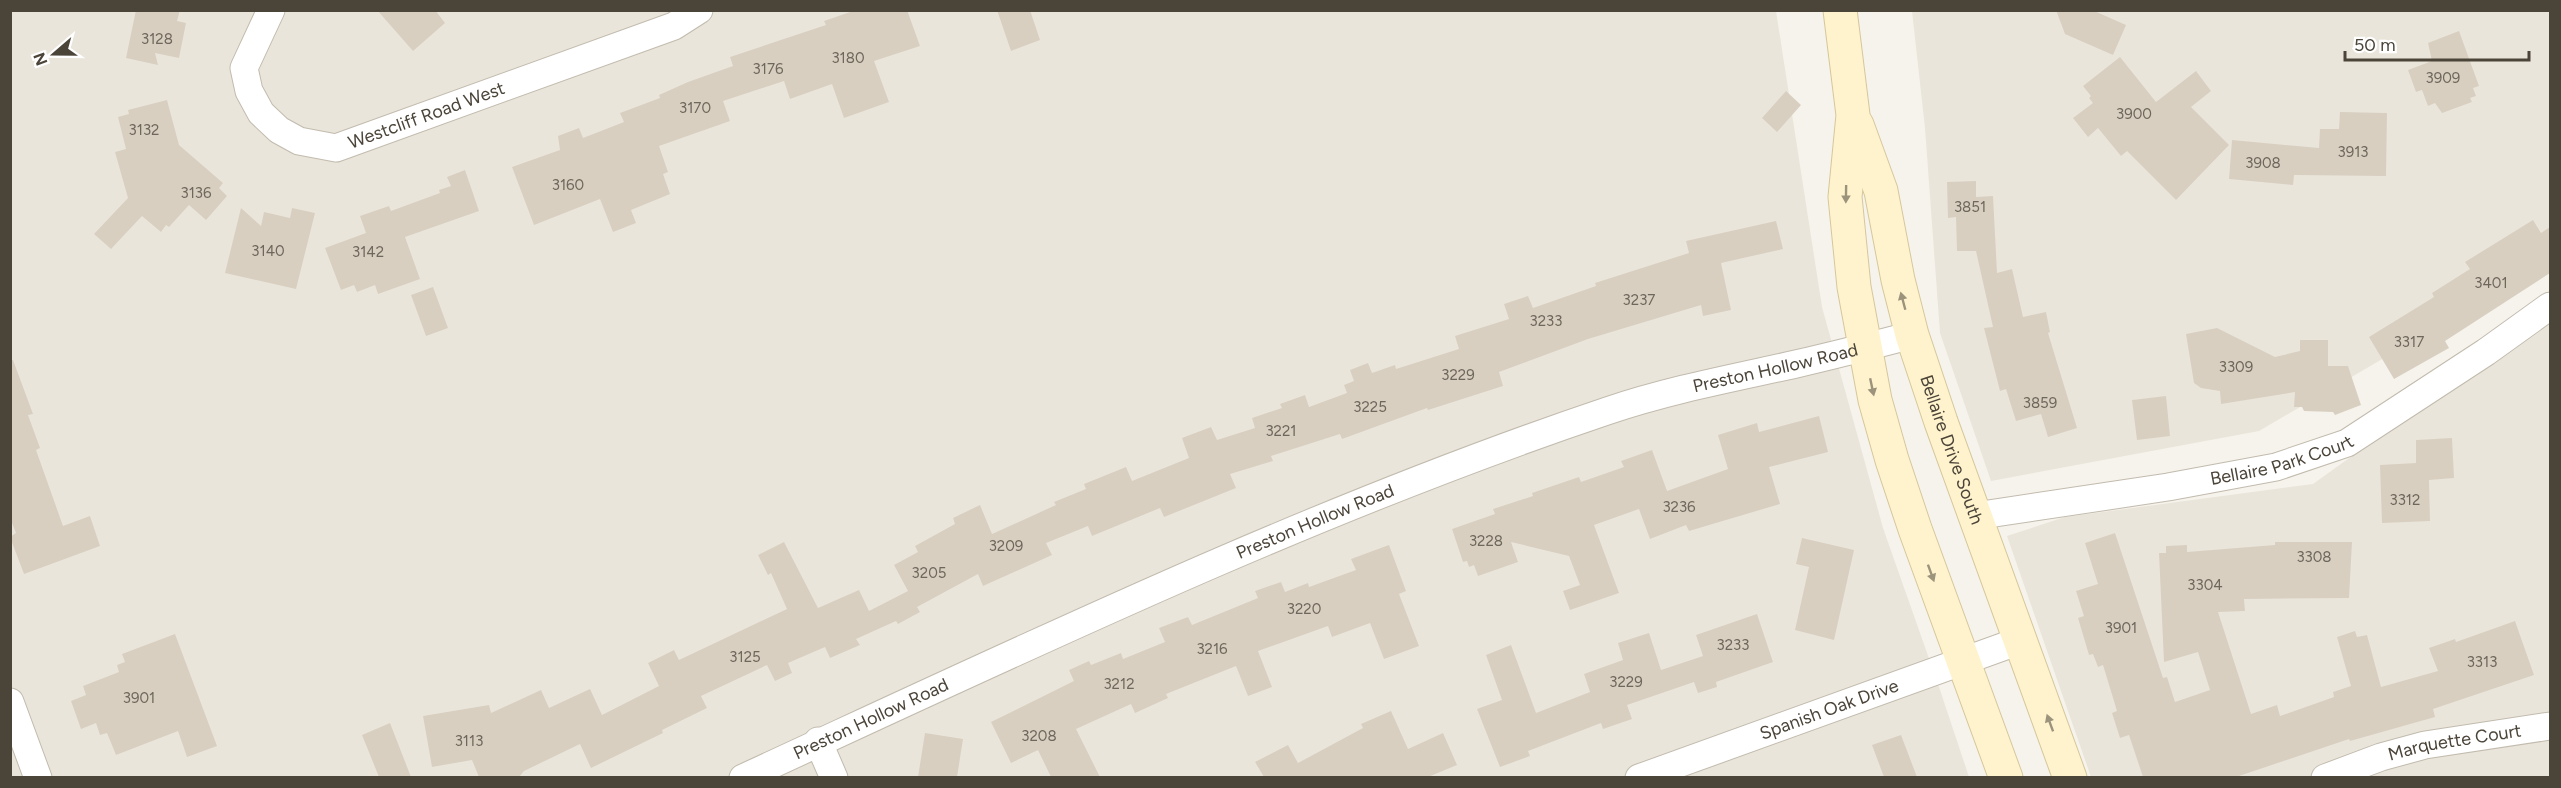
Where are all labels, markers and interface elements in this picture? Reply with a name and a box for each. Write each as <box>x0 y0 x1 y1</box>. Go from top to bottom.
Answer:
north arrow <box>24 24 84 84</box>
scale bar <box>2345 24 2530 62</box>
house number: 3128 <box>141 30 173 48</box>
text: 50 m <box>2354 34 2396 56</box>
house number: 3180 <box>831 49 865 67</box>
text: N <box>29 50 51 68</box>
house number: 3176 <box>753 60 784 78</box>
house number: 3909 <box>2426 69 2460 87</box>
street label: Westcliff Road West <box>345 77 508 154</box>
house number: 3170 <box>679 99 711 117</box>
house number: 3900 <box>2116 105 2152 123</box>
house number: 3132 <box>129 121 159 139</box>
house number: 3913 <box>2337 143 2369 161</box>
house number: 3908 <box>2245 154 2281 172</box>
house number: 3160 <box>552 176 584 194</box>
house number: 3136 <box>180 184 212 202</box>
one-way arrow <box>1842 185 1851 204</box>
house number: 3851 <box>1954 198 1986 216</box>
house number: 3140 <box>251 242 285 260</box>
house number: 3142 <box>352 243 384 261</box>
house number: 3401 <box>2474 274 2508 292</box>
house number: 3237 <box>1623 291 1655 309</box>
one-way arrow <box>1898 292 1907 310</box>
house number: 3233 <box>1530 312 1562 330</box>
house number: 3317 <box>2394 333 2424 351</box>
street label: Preston Hollow Road <box>1691 338 1860 397</box>
house number: 3309 <box>2219 358 2253 376</box>
house number: 3229 <box>1441 366 1475 384</box>
street label: Bellaire Drive South <box>1915 372 1988 527</box>
one-way arrow <box>1868 378 1878 397</box>
house number: 3859 <box>2023 394 2057 412</box>
house number: 3225 <box>1353 398 1387 416</box>
house number: 3221 <box>1265 422 1297 440</box>
street label: Bellaire Park Court <box>2208 430 2358 490</box>
street label: Preston Hollow Road <box>1233 479 1397 564</box>
house number: 3312 <box>2390 491 2420 509</box>
house number: 3236 <box>1662 498 1696 516</box>
house number: 3228 <box>1469 532 1503 550</box>
house number: 3209 <box>989 537 1023 555</box>
house number: 3308 <box>2296 548 2332 566</box>
house number: 3205 <box>912 564 946 582</box>
one-way arrow <box>1927 564 1937 582</box>
house number: 3304 <box>2187 576 2223 594</box>
house number: 3220 <box>1287 600 1321 618</box>
house number: 3901 <box>2105 619 2137 637</box>
house number: 3233 <box>1717 636 1749 654</box>
house number: 3216 <box>1196 640 1228 658</box>
house number: 3125 <box>729 648 761 666</box>
house number: 3313 <box>2467 653 2497 671</box>
street label: Preston Hollow Road <box>790 673 952 764</box>
house number: 3229 <box>1609 673 1643 691</box>
street label: Spanish Oak Drive <box>1757 674 1902 745</box>
house number: 3212 <box>1103 675 1135 693</box>
house number: 3901 <box>123 689 155 707</box>
one-way arrow <box>2045 714 2054 732</box>
street label: Marquette Court <box>2386 720 2523 766</box>
house number: 3208 <box>1021 727 1057 745</box>
house number: 3113 <box>455 732 483 750</box>

